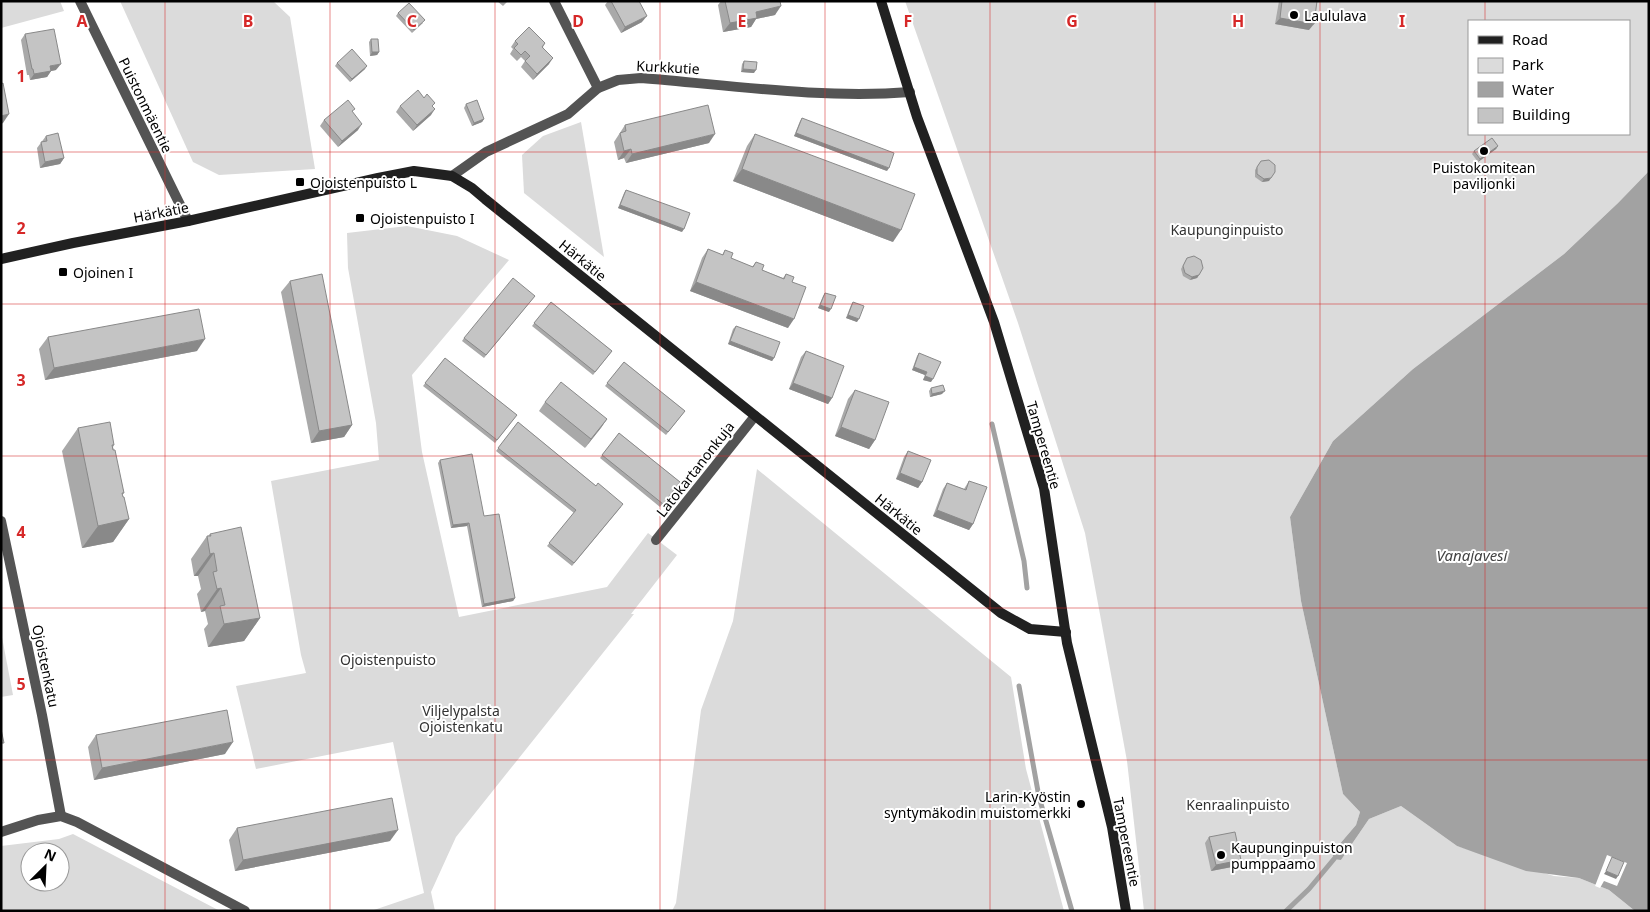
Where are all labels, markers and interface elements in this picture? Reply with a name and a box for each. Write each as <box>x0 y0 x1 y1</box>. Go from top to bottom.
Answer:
place label: Laululava <box>1304 6 1367 25</box>
marker: Laululava <box>1288 9 1300 21</box>
text: A <box>76 10 88 32</box>
text: B <box>243 10 253 32</box>
text: C <box>407 10 417 32</box>
text: D <box>572 10 584 32</box>
text: E <box>738 10 747 32</box>
text: F <box>904 10 912 32</box>
text: G <box>1066 10 1078 32</box>
text: H <box>1232 10 1244 32</box>
text: I <box>1399 10 1405 32</box>
legend <box>1468 20 1630 135</box>
text: Road <box>1512 29 1548 49</box>
street label: Puistonmäentie <box>115 54 177 156</box>
text: Park <box>1512 54 1544 74</box>
street label: Kurkkutie <box>636 56 700 78</box>
text: 1 <box>16 65 26 87</box>
text: Water <box>1512 79 1554 99</box>
text: Building <box>1512 104 1570 124</box>
marker: Puistokomitean paviljonki <box>1478 145 1490 157</box>
place label: Puistokomitean paviljonki <box>1432 158 1536 193</box>
place label: Ojoistenpuisto L <box>310 173 417 192</box>
marker: Ojoistenpuisto L <box>294 176 306 188</box>
street label: Härkätie <box>132 197 190 227</box>
place label: Ojoistenpuisto I <box>370 209 475 228</box>
marker: Ojoistenpuisto I <box>354 212 366 224</box>
text: 2 <box>16 217 26 239</box>
park label: Kaupunginpuisto <box>1170 220 1284 239</box>
street label: Härkätie <box>555 235 611 285</box>
place label: Ojoinen I <box>73 263 133 282</box>
marker: Ojoinen I <box>57 266 69 278</box>
text: 3 <box>16 369 26 391</box>
street label: Tampereentie <box>1022 399 1066 491</box>
street label: Latokartanonkuja <box>652 417 738 521</box>
street label: Härkätie <box>871 489 927 539</box>
text: 4 <box>16 521 26 543</box>
water label: Vanajavesi <box>1437 545 1509 565</box>
street label: Ojoistenkatu <box>28 623 64 709</box>
park label: Ojoistenpuisto <box>340 650 436 669</box>
text: 5 <box>16 673 26 695</box>
park label: Viljelypalsta Ojoistenkatu <box>419 701 503 736</box>
place label: Larin-Kyöstin syntymäkodin muistomerkki <box>884 787 1071 822</box>
park label: Kenraalinpuisto <box>1186 795 1290 814</box>
street label: Tampereentie <box>1109 796 1145 888</box>
marker: Larin-Kyöstin syntymäkodin muistomerkki <box>1075 798 1087 810</box>
place label: Kaupunginpuiston pumppaamo <box>1231 838 1353 873</box>
north arrow <box>20 842 70 892</box>
text: N <box>41 844 60 866</box>
marker: Kaupunginpuiston pumppaamo <box>1215 849 1227 861</box>

